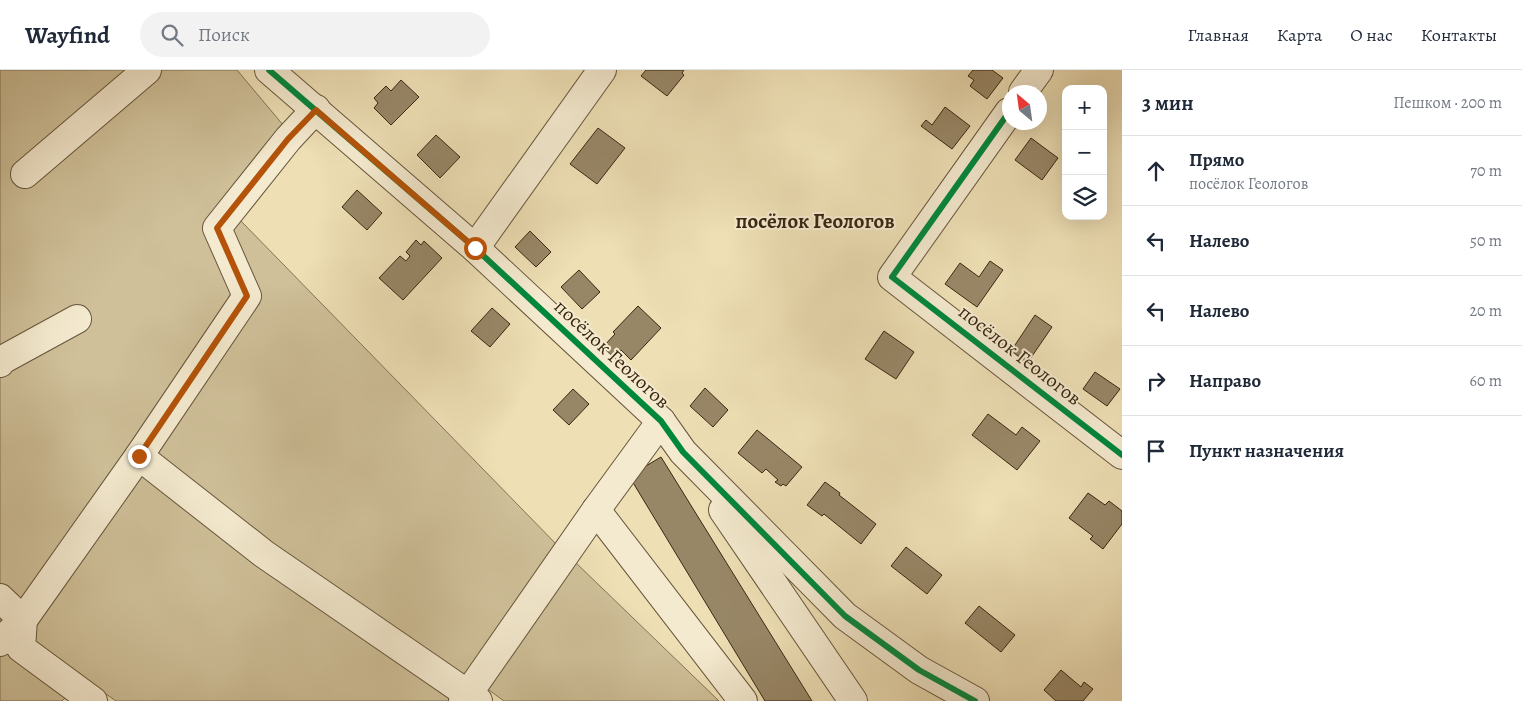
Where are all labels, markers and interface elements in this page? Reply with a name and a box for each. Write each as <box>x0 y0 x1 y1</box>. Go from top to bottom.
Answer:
search box <box>140 12 490 57</box>
text: Wayfind <box>25 19 110 51</box>
icon: search <box>158 21 186 49</box>
text: Поиск <box>198 22 250 48</box>
text: Главная <box>1188 23 1249 47</box>
text: Карта <box>1277 23 1322 47</box>
text: О нас <box>1350 23 1393 47</box>
text: Контакты <box>1421 23 1497 47</box>
north arrow <box>1002 85 1047 130</box>
map controls <box>1062 85 1107 220</box>
button: + <box>1062 85 1107 130</box>
text: 3 мин <box>1142 89 1194 117</box>
text: Пешком · 200 m <box>1393 92 1502 114</box>
button: − <box>1062 130 1107 175</box>
text: Прямо <box>1189 147 1244 173</box>
icon: ahead <box>1142 157 1170 185</box>
text: 70 m <box>1470 160 1502 182</box>
text: посёлок Геологов <box>1189 173 1308 195</box>
button: layers <box>1062 175 1107 220</box>
district label: посёлок Геологов <box>735 207 895 235</box>
icon: left <box>1142 227 1170 255</box>
text: Налево <box>1189 228 1249 254</box>
text: 50 m <box>1470 230 1502 252</box>
route start <box>464 237 487 260</box>
street label: посёлок Геологов <box>548 293 676 415</box>
icon: left <box>1142 297 1170 325</box>
street label: посёлок Геологов <box>953 298 1087 412</box>
text: Налево <box>1189 298 1249 324</box>
text: 20 m <box>1469 300 1502 322</box>
icon: right <box>1142 367 1170 395</box>
text: Направо <box>1189 368 1261 394</box>
text: 60 m <box>1470 370 1502 392</box>
icon: arrive <box>1142 437 1170 465</box>
text: Пункт назначения <box>1189 438 1344 464</box>
route end <box>128 445 151 468</box>

